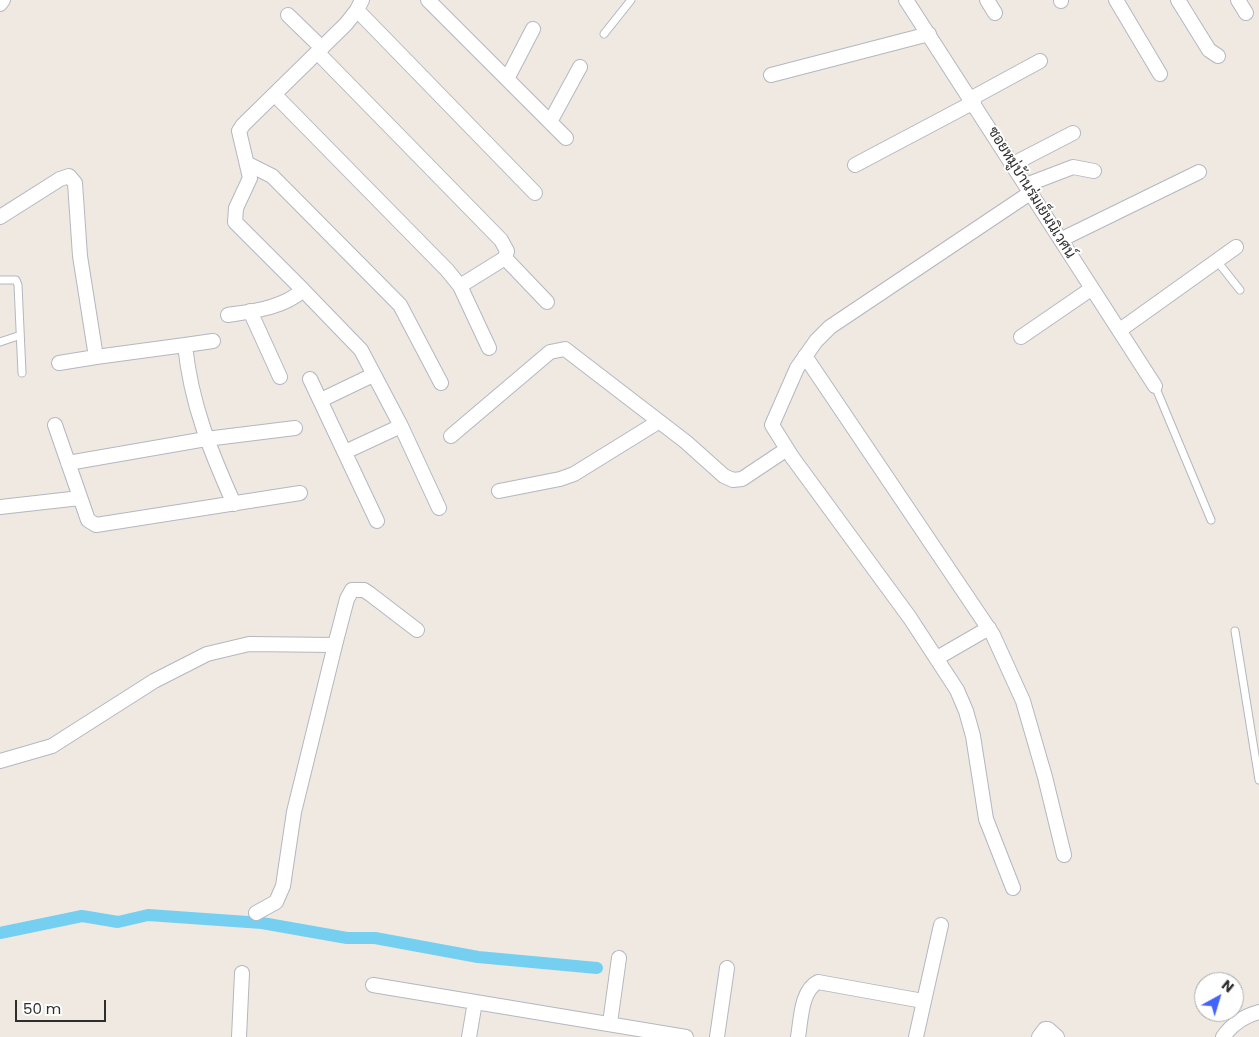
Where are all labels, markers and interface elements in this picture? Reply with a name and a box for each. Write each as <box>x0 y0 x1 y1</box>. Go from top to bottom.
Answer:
street label: ซอยหมู่บ้านร่มเย็นนิเวศน์ <box>983 124 1079 262</box>
north arrow <box>1194 972 1244 1022</box>
text: N <box>1217 975 1238 997</box>
scale bar <box>18 990 109 1022</box>
text: 50 m <box>23 998 61 1019</box>

